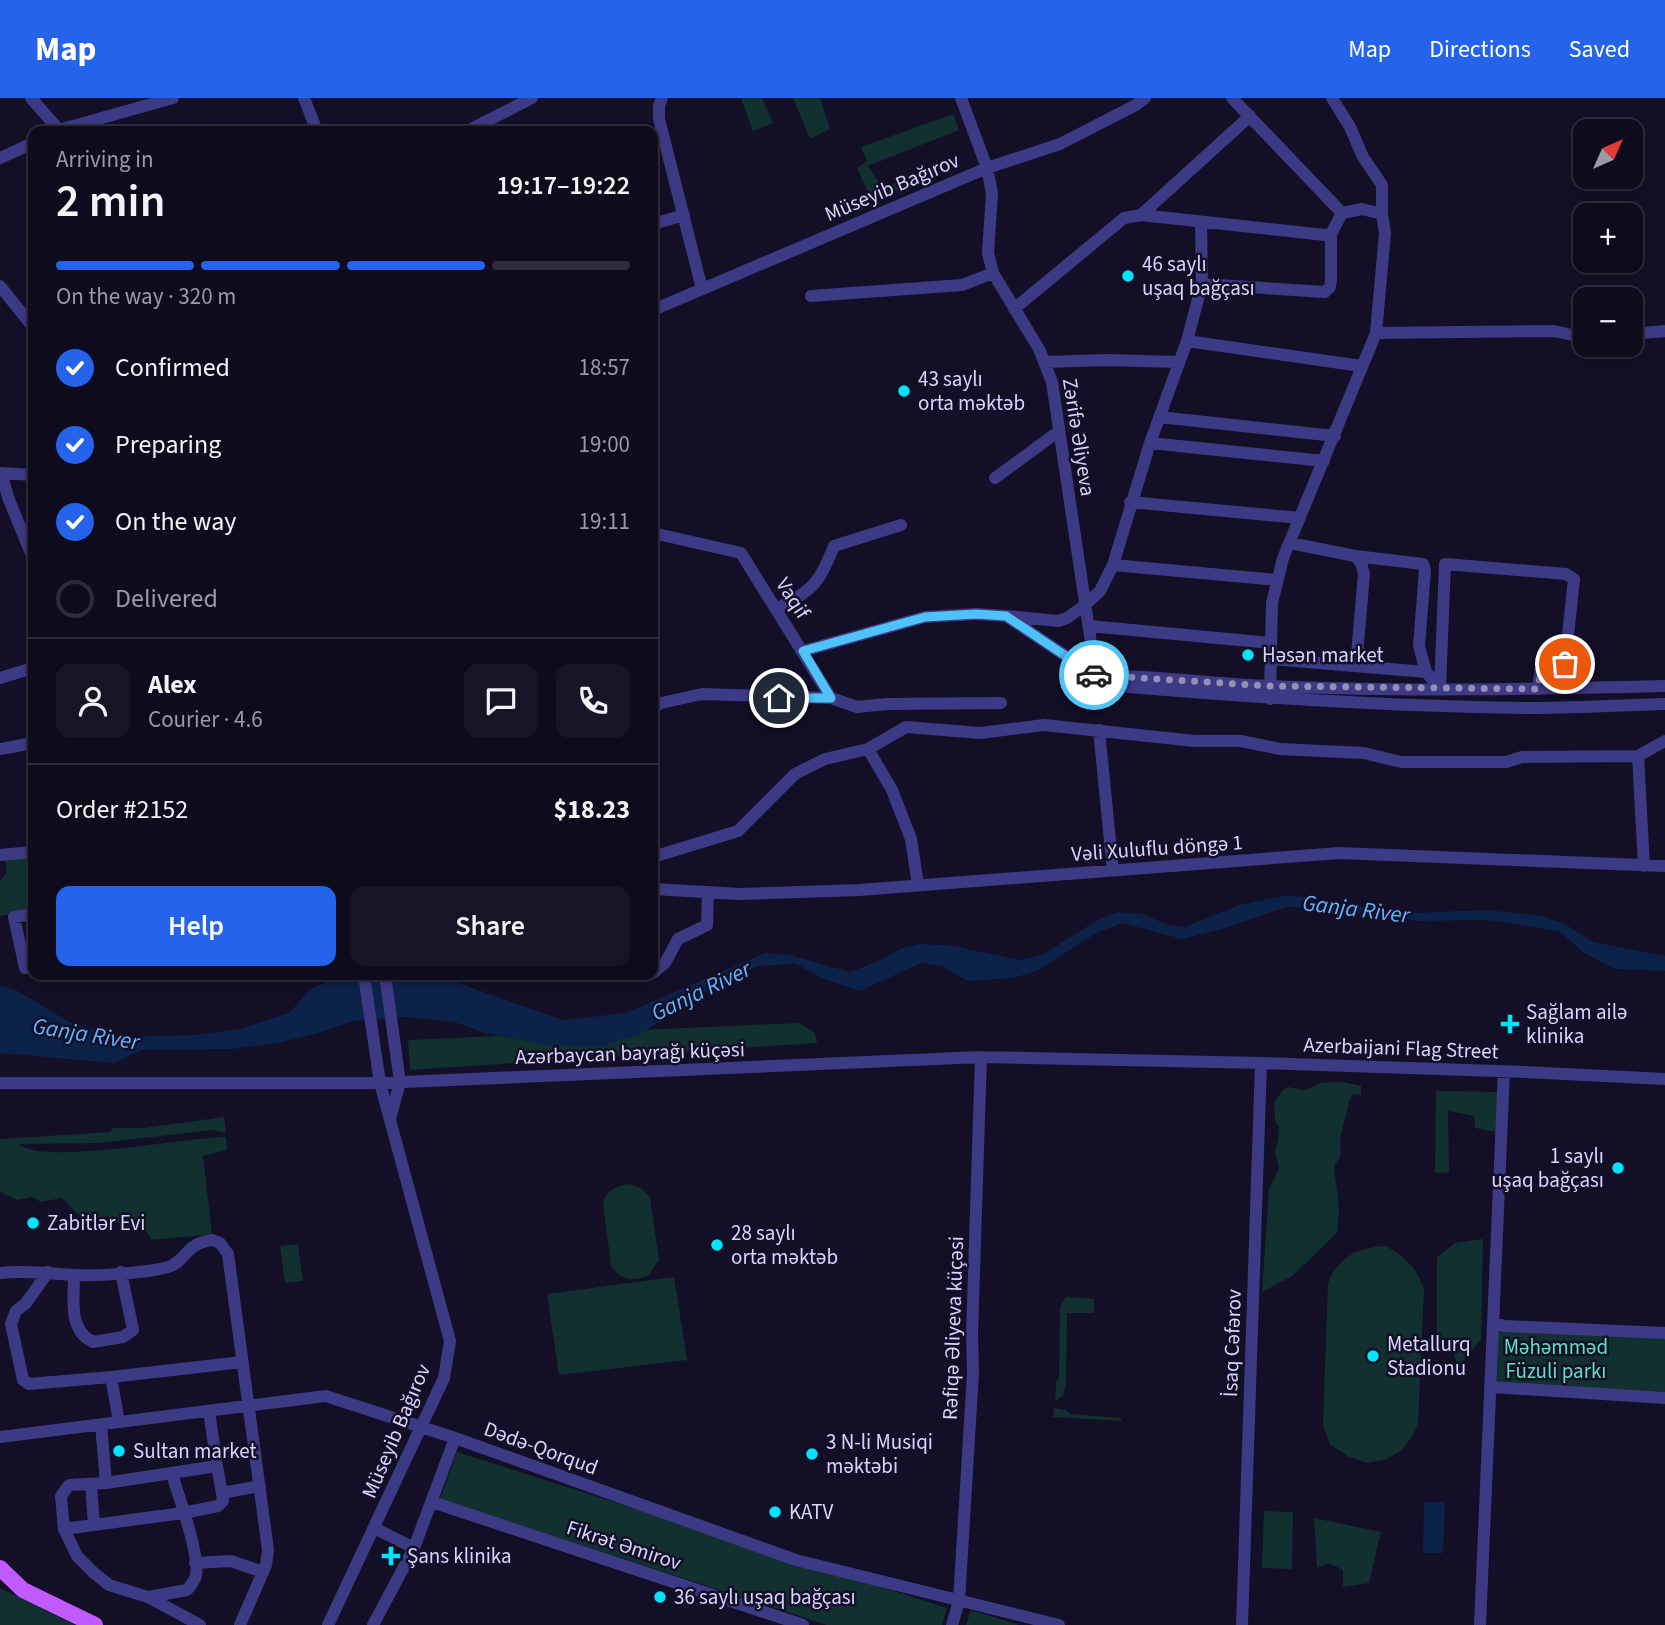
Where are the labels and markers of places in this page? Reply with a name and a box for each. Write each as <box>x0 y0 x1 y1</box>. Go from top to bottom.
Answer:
place label: 46 saylı uşaq bağçası <box>1142 249 1255 303</box>
marker: 46 saylı uşaq bağçası <box>1120 268 1136 284</box>
place label: 43 saylı orta məktəb <box>918 364 1025 418</box>
marker: 43 saylı orta məktəb <box>896 383 912 399</box>
pin <box>1535 634 1595 694</box>
place label: Həsən market <box>1262 640 1384 670</box>
marker: Həsən market <box>1240 647 1256 663</box>
pin <box>749 668 809 728</box>
place label: Sağlam ailə klinika <box>1526 997 1627 1051</box>
marker: Sağlam ailə klinika <box>1500 1014 1520 1034</box>
place label: 1 saylı uşaq bağçası <box>1491 1141 1604 1195</box>
marker: 1 saylı uşaq bağçası <box>1610 1160 1626 1176</box>
place label: Zabitlər Evi <box>47 1208 146 1238</box>
marker: Zabitlər Evi <box>25 1215 41 1231</box>
place label: 28 saylı orta məktəb <box>731 1218 838 1272</box>
marker: 28 saylı orta məktəb <box>709 1237 725 1253</box>
place label: Metallurq Stadionu <box>1387 1329 1471 1383</box>
marker: Metallurq Stadionu <box>1365 1348 1381 1364</box>
place label: 3 N-li Musiqi məktəbi <box>826 1427 933 1481</box>
place label: Sultan market <box>133 1436 257 1466</box>
marker: Sultan market <box>111 1443 127 1459</box>
marker: 3 N-li Musiqi məktəbi <box>804 1446 820 1462</box>
place label: KATV <box>789 1497 833 1527</box>
marker: KATV <box>767 1504 783 1520</box>
place label: Şans klinika <box>407 1541 512 1571</box>
marker: Şans klinika <box>381 1546 401 1566</box>
place label: 36 saylı uşaq bağçası <box>674 1582 856 1612</box>
marker: 36 saylı uşaq bağçası <box>652 1589 668 1605</box>

